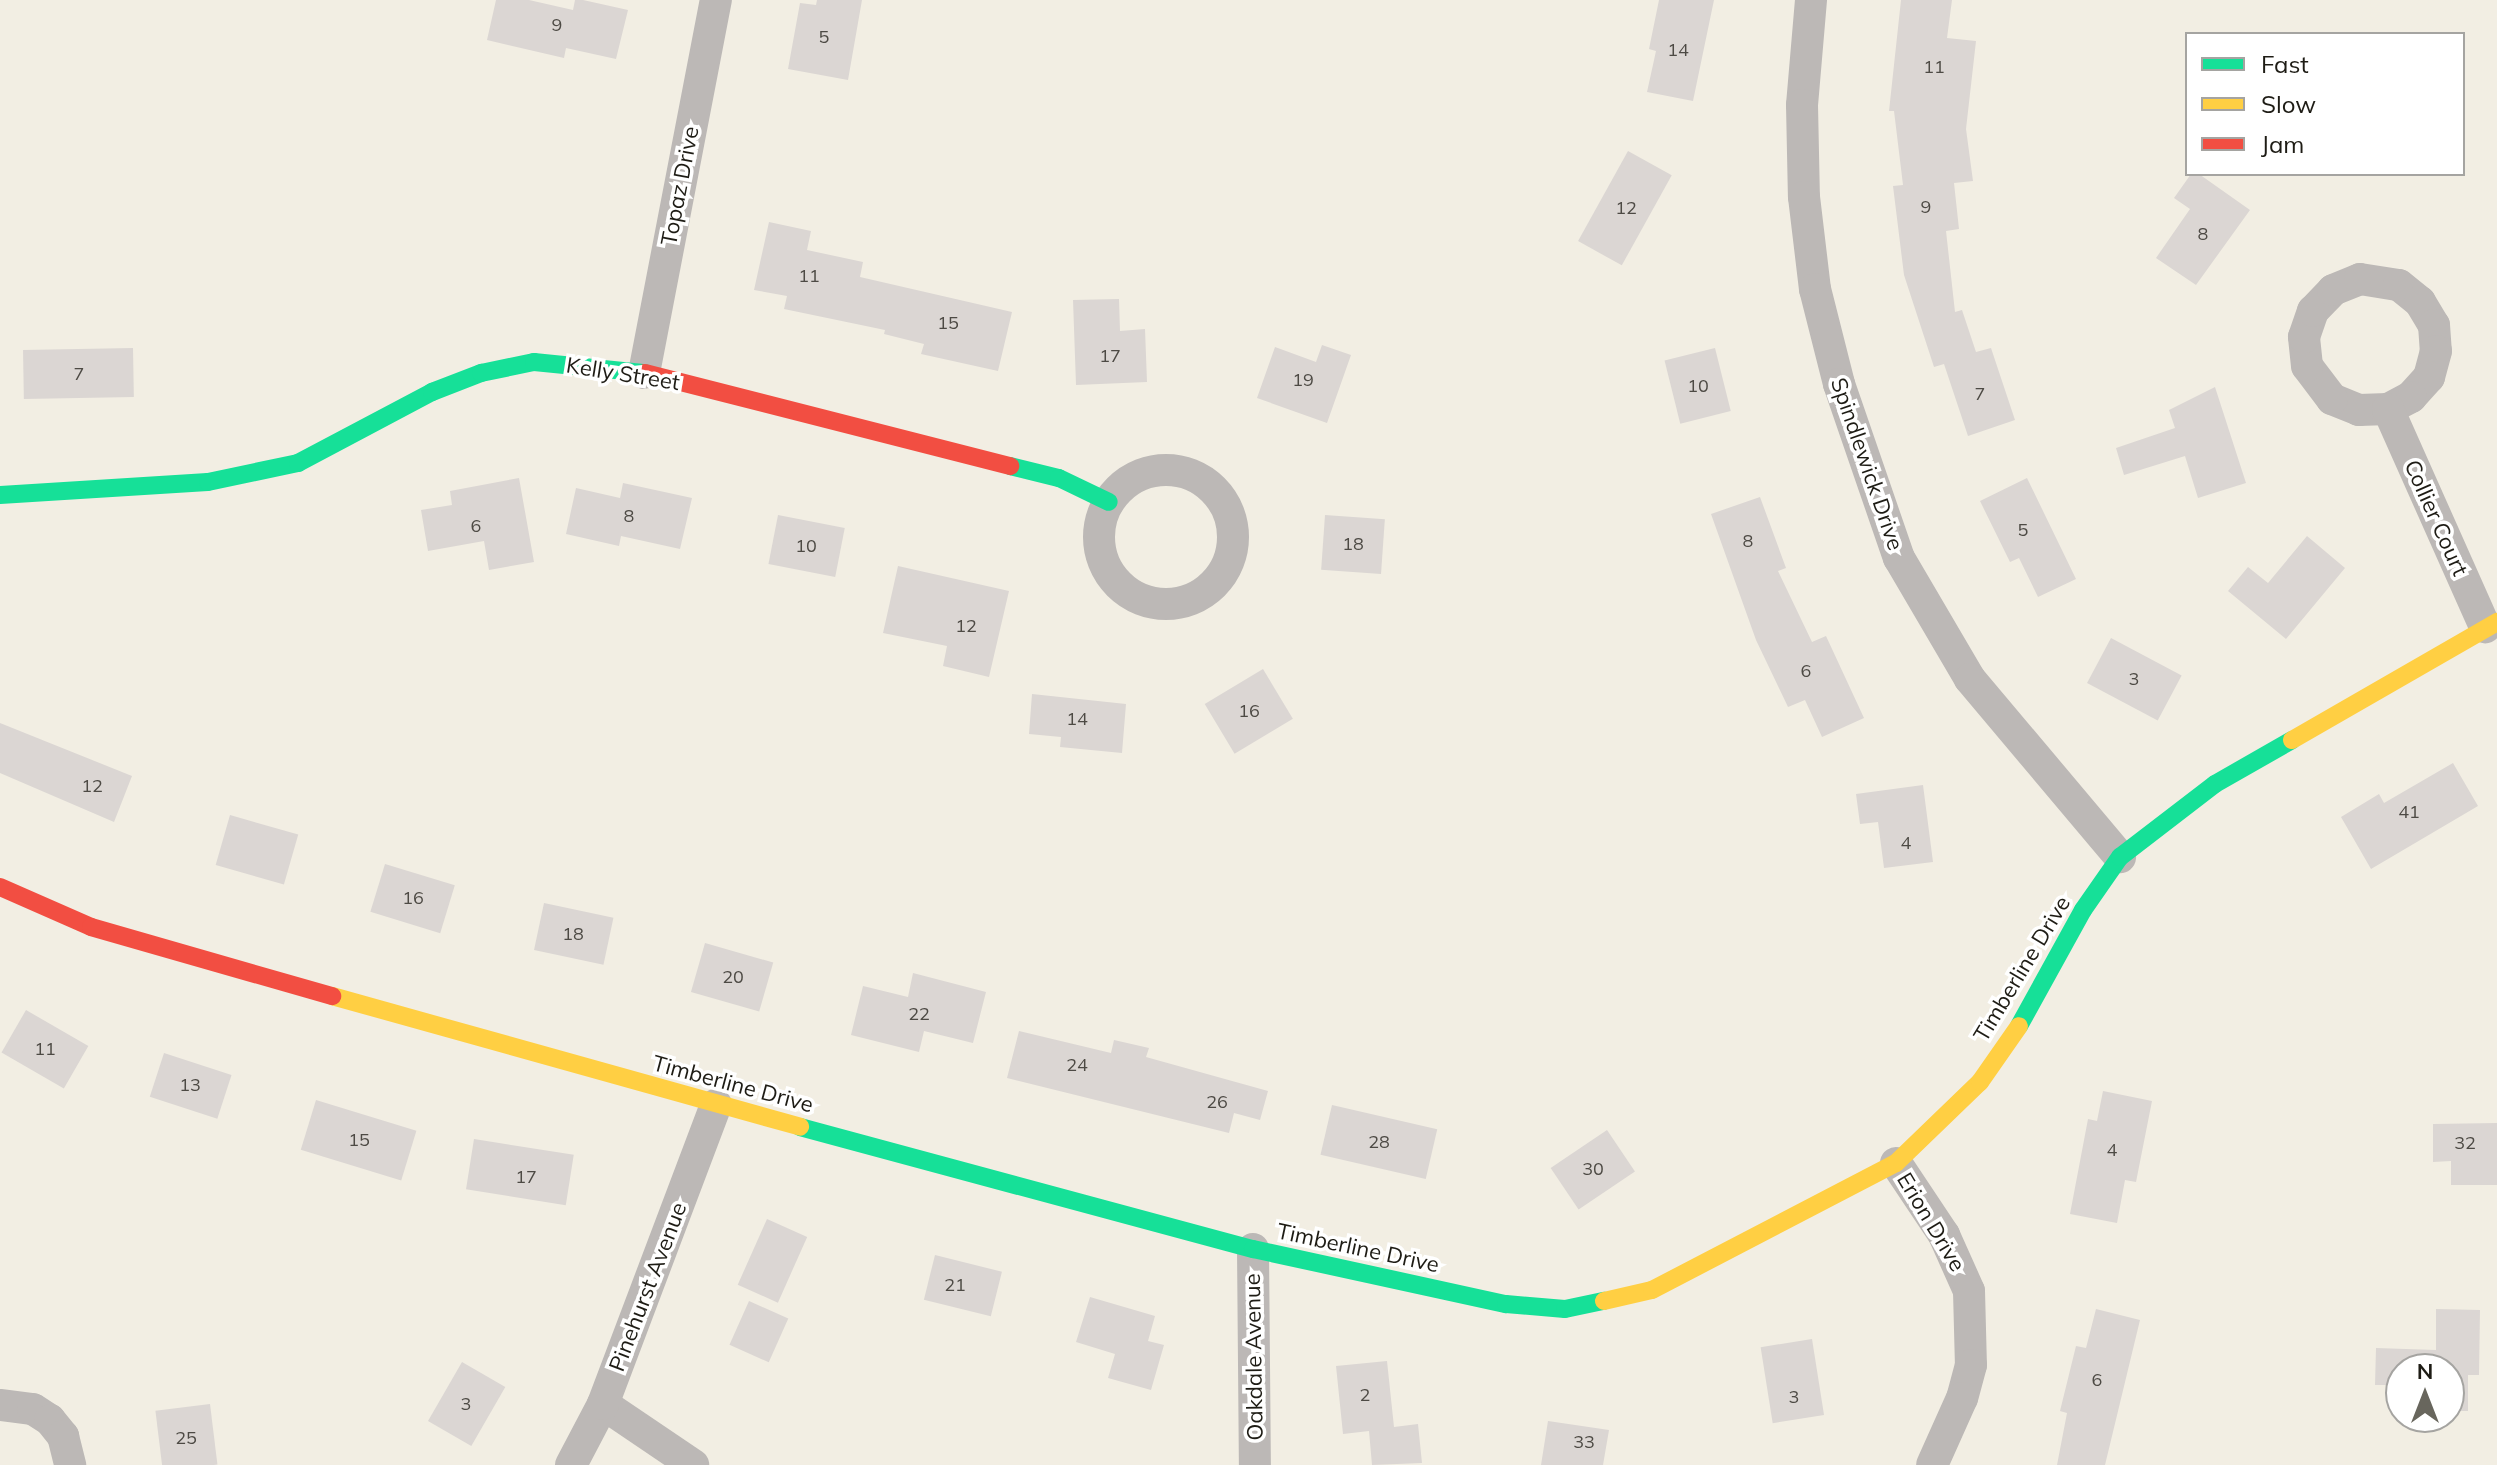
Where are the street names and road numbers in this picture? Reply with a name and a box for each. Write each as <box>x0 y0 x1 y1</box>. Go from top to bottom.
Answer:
street label: Topaz Drive <box>656 124 704 248</box>
street label: Kelly Street <box>564 352 682 396</box>
street label: Spindlewick Drive <box>1825 374 1909 554</box>
street label: Collier Court <box>2399 456 2473 580</box>
street label: Timberline Drive <box>1968 891 2076 1047</box>
street label: Timberline Drive <box>650 1050 816 1118</box>
street label: Erion Drive <box>1891 1168 1971 1276</box>
street label: Pinehurst Avenue <box>604 1199 692 1375</box>
street label: Timberline Drive <box>1274 1218 1442 1278</box>
street label: Oakdale Avenue <box>1239 1273 1269 1441</box>

